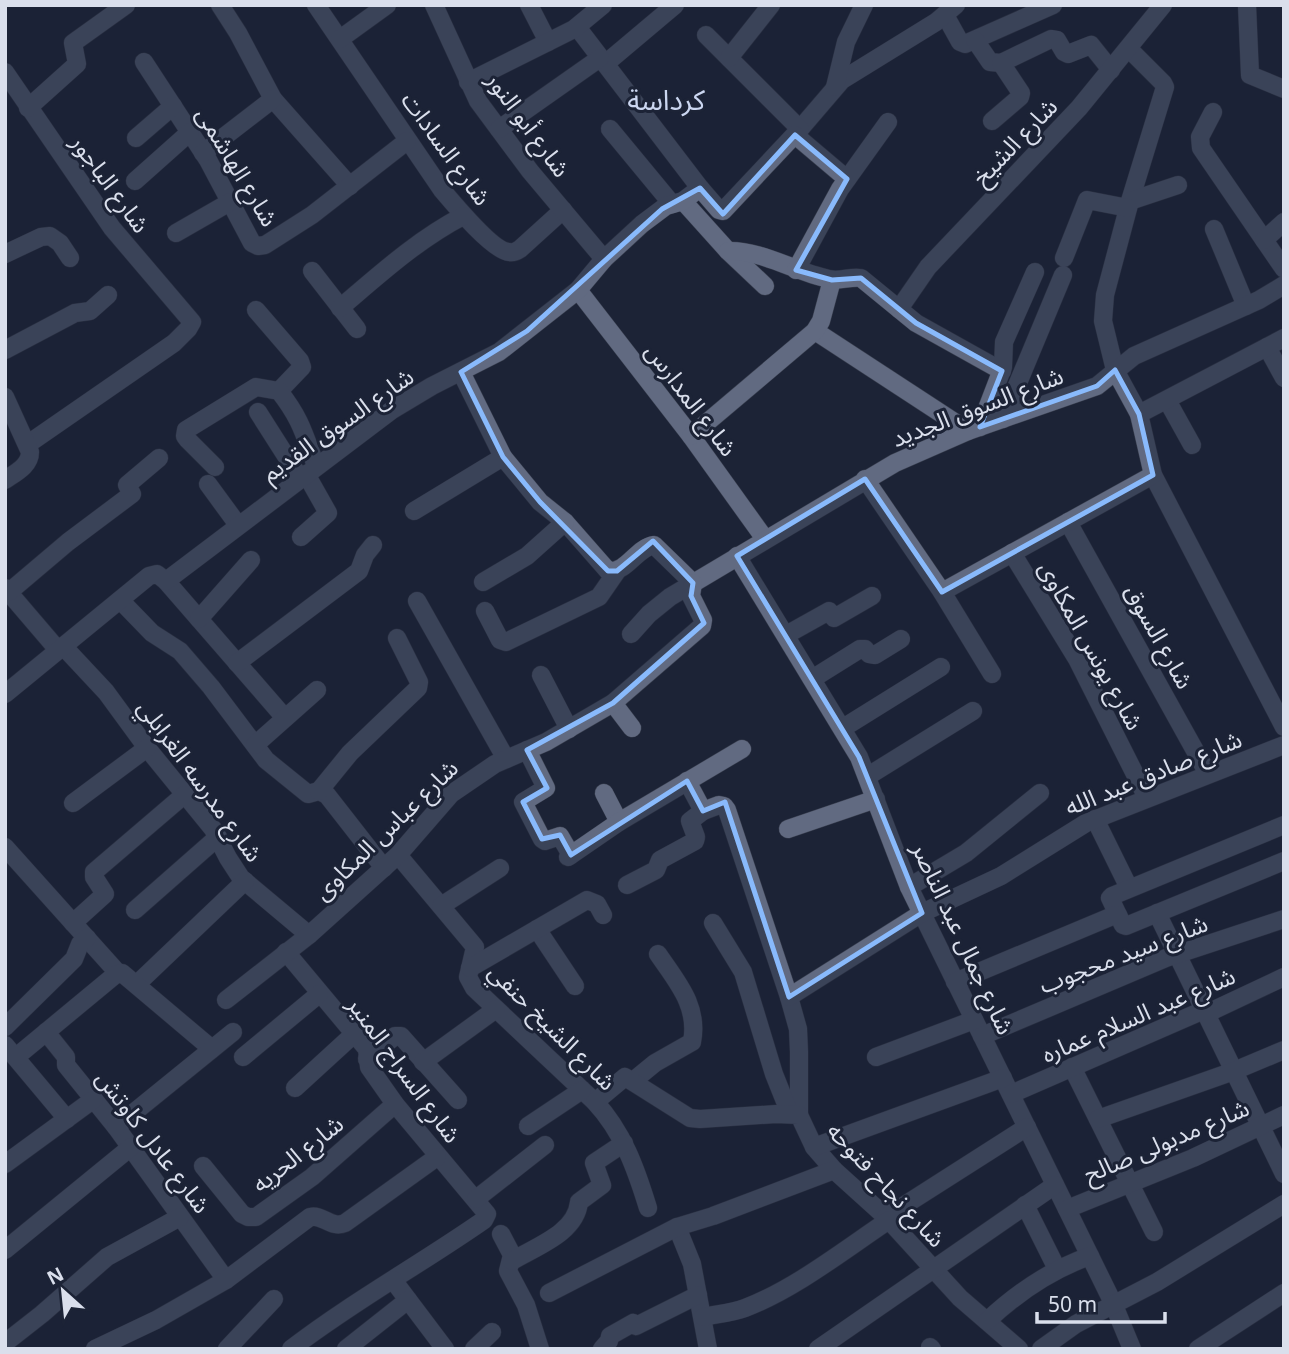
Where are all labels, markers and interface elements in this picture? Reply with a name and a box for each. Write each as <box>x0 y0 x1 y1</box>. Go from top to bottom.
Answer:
street label: شارع أبو النور <box>477 64 578 185</box>
district label: كرداسة <box>627 80 705 118</box>
street label: شارع السادات <box>393 84 500 213</box>
street label: شارع الشيخ <box>964 90 1065 193</box>
street label: شارع الهاشمى <box>188 100 287 233</box>
street label: شارع الباجور <box>62 126 158 240</box>
street label: شارع المدارس <box>637 335 746 464</box>
street label: شارع السوق الجديد <box>886 358 1068 456</box>
street label: شارع السوق القديم <box>254 359 421 490</box>
street label: شارع يونس المكاوى <box>1030 555 1152 736</box>
street label: شارع السوق <box>1116 578 1202 695</box>
street label: شارع مدرسه الغرابلي <box>128 692 271 870</box>
street label: شارع صادق عبد الله <box>1060 721 1247 824</box>
street label: شارع عباس المكاوى <box>305 751 466 908</box>
street label: شارع جمال عبد الناصر <box>903 836 1023 1040</box>
street label: شارع سيد محجوب <box>1034 906 1213 1002</box>
street label: شارع الشيخ حنفي <box>479 955 624 1100</box>
street label: شارع عبد السلام عماره <box>1036 958 1241 1072</box>
street label: شارع السراج المنير <box>338 988 470 1150</box>
street label: شارع عادل كاوتش <box>88 1063 219 1221</box>
street label: شارع مدبولى صالح <box>1078 1090 1255 1192</box>
street label: شارع الحريه <box>244 1107 351 1201</box>
street label: شارع نجاح فتوحه <box>819 1114 954 1255</box>
north arrow <box>28 1256 98 1326</box>
text: N <box>42 1261 68 1291</box>
scale bar <box>1037 1280 1165 1324</box>
text: 50 m <box>1048 1290 1097 1318</box>

